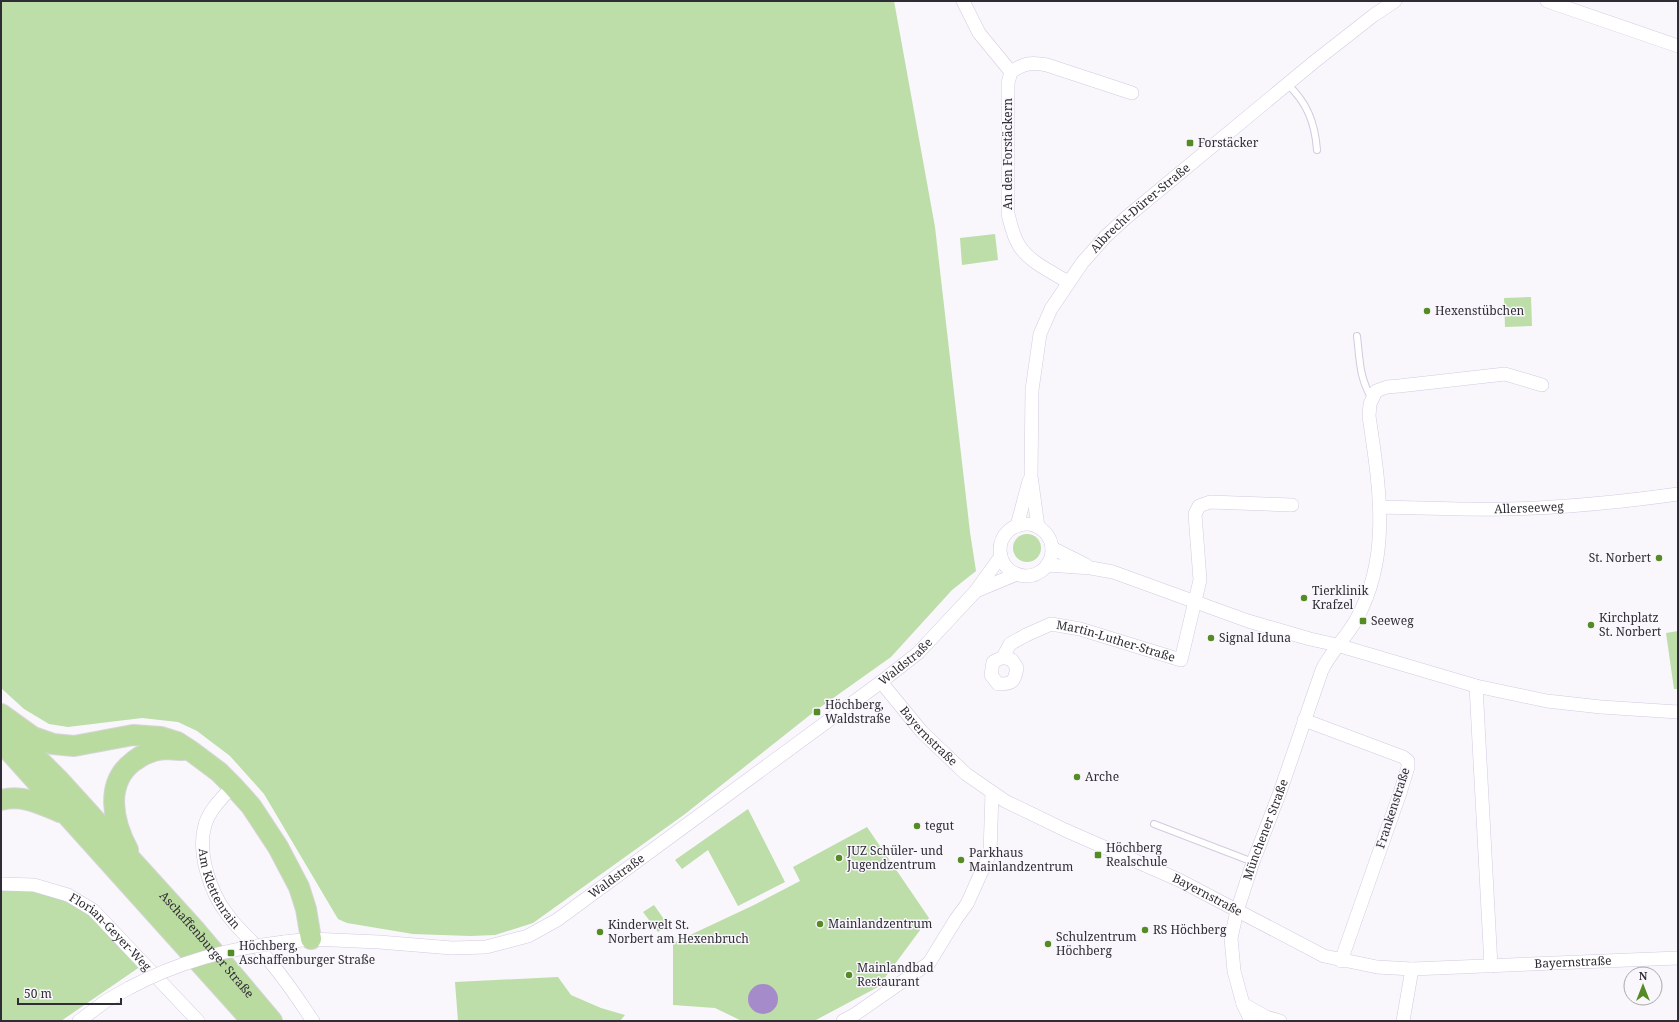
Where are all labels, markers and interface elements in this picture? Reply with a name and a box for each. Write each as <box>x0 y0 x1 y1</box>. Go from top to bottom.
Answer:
street label: An den Forstäckern <box>999 98 1016 210</box>
place label: Forstäcker <box>1198 134 1259 151</box>
marker: Forstäcker <box>1185 138 1195 148</box>
street label: Albrecht-Dürer-Straße <box>1086 159 1193 256</box>
place label: Hexenstübchen <box>1435 302 1525 319</box>
marker: Hexenstübchen <box>1422 306 1432 316</box>
street label: Allerseeweg <box>1494 497 1565 517</box>
place label: St. Norbert <box>1589 549 1651 566</box>
marker: St. Norbert <box>1654 553 1664 563</box>
place label: Tierklinik Krafzel <box>1312 582 1369 613</box>
marker: Tierklinik Krafzel <box>1299 593 1309 603</box>
place label: Kirchplatz St. Norbert <box>1599 609 1661 640</box>
place label: Seeweg <box>1371 612 1414 629</box>
street label: Martin-Luther-Straße <box>1055 616 1177 666</box>
marker: Seeweg <box>1358 616 1368 626</box>
marker: Kirchplatz St. Norbert <box>1586 620 1596 630</box>
place label: Signal Iduna <box>1219 629 1291 646</box>
marker: Signal Iduna <box>1206 633 1216 643</box>
street label: Waldstraße <box>875 634 936 689</box>
place label: Höchberg, Waldstraße <box>825 696 891 727</box>
street label: Bayernstraße <box>896 702 961 769</box>
marker: Höchberg, Waldstraße <box>812 707 822 717</box>
street label: Frankenstraße <box>1371 765 1414 850</box>
place label: Arche <box>1085 768 1119 785</box>
marker: Arche <box>1072 772 1082 782</box>
street label: Münchener Straße <box>1239 777 1292 882</box>
place label: tegut <box>925 817 954 834</box>
marker: tegut <box>912 821 922 831</box>
place label: Höchberg Realschule <box>1106 839 1167 870</box>
place label: JUZ Schüler- und Jugendzentrum <box>846 842 944 873</box>
place label: Parkhaus Mainlandzentrum <box>969 844 1073 875</box>
street label: Am Klettenrain <box>195 847 245 933</box>
street label: Waldstraße <box>585 850 648 902</box>
marker: Höchberg Realschule <box>1093 850 1103 860</box>
marker: JUZ Schüler- und Jugendzentrum <box>834 853 844 863</box>
marker: Parkhaus Mainlandzentrum <box>956 855 966 865</box>
street label: Bayernstraße <box>1170 869 1246 920</box>
street label: Aschaffenburger Straße <box>156 887 258 1001</box>
street label: Florian-Geyer-Weg <box>66 889 156 975</box>
place label: Mainlandzentrum <box>828 915 932 932</box>
place label: Kinderwelt St. Norbert am Hexenbruch <box>608 916 749 947</box>
marker: Mainlandzentrum <box>815 919 825 929</box>
place label: RS Höchberg <box>1153 921 1227 938</box>
marker: RS Höchberg <box>1140 925 1150 935</box>
marker: Kinderwelt St. Norbert am Hexenbruch <box>595 927 605 937</box>
place label: Schulzentrum Höchberg <box>1056 928 1137 959</box>
place label: Höchberg, Aschaffenburger Straße <box>239 937 375 968</box>
marker: Schulzentrum Höchberg <box>1043 939 1053 949</box>
marker: Höchberg, Aschaffenburger Straße <box>226 948 236 958</box>
street label: Bayernstraße <box>1534 952 1612 972</box>
place label: Mainlandbad Restaurant <box>857 959 934 990</box>
north arrow <box>1623 966 1663 1006</box>
text: N <box>1639 968 1648 983</box>
marker: Mainlandbad Restaurant <box>844 970 854 980</box>
scale bar <box>18 980 121 1006</box>
text: 50 m <box>24 985 52 1002</box>

